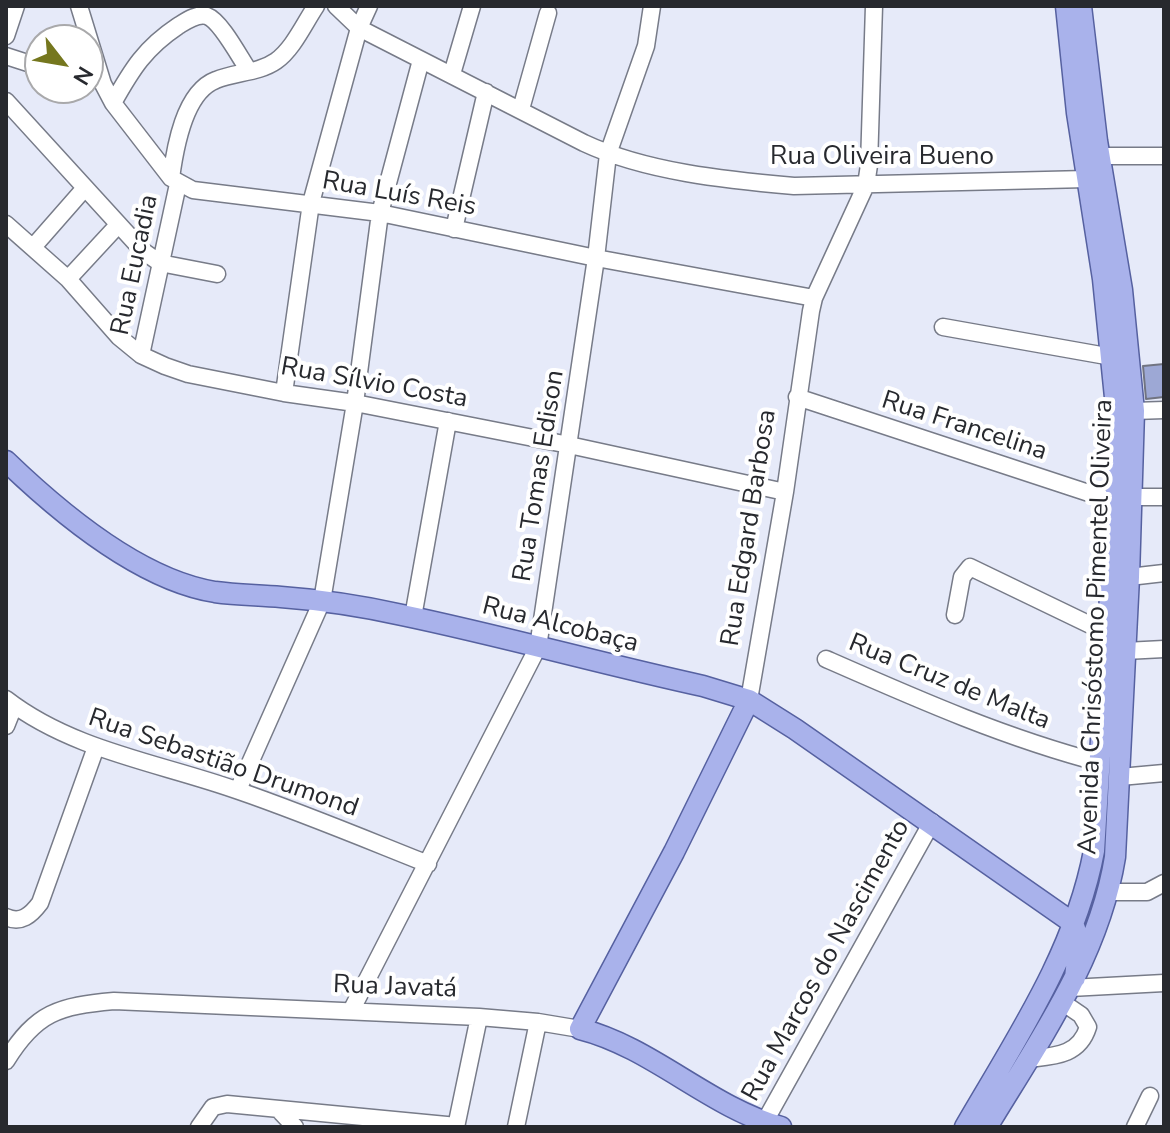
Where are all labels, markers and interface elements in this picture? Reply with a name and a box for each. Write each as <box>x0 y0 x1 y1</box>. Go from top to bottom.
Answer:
north arrow <box>24 24 104 104</box>
text: N <box>66 61 100 90</box>
street label: Rua Oliveira Bueno <box>770 142 994 174</box>
street label: Rua Luís Reis <box>320 166 478 224</box>
street label: Rua Eucadia <box>106 192 166 338</box>
street label: Rua Sílvio Costa <box>278 352 470 416</box>
street label: Rua Tomas Edison <box>508 368 572 584</box>
street label: Rua Francelina <box>877 386 1051 468</box>
street label: Avenida Chrisóstomo Pimentel Oliveira <box>1073 399 1121 855</box>
street label: Rua Edgard Barbosa <box>716 407 784 649</box>
street label: Rua Alcobaça <box>479 592 641 660</box>
street label: Rua Cruz de Malta <box>844 628 1054 738</box>
street label: Rua Sebastião Drumond <box>84 703 362 825</box>
street label: Rua Marcos do Nascimento <box>736 815 918 1107</box>
street label: Rua Javatá <box>332 970 458 1006</box>

